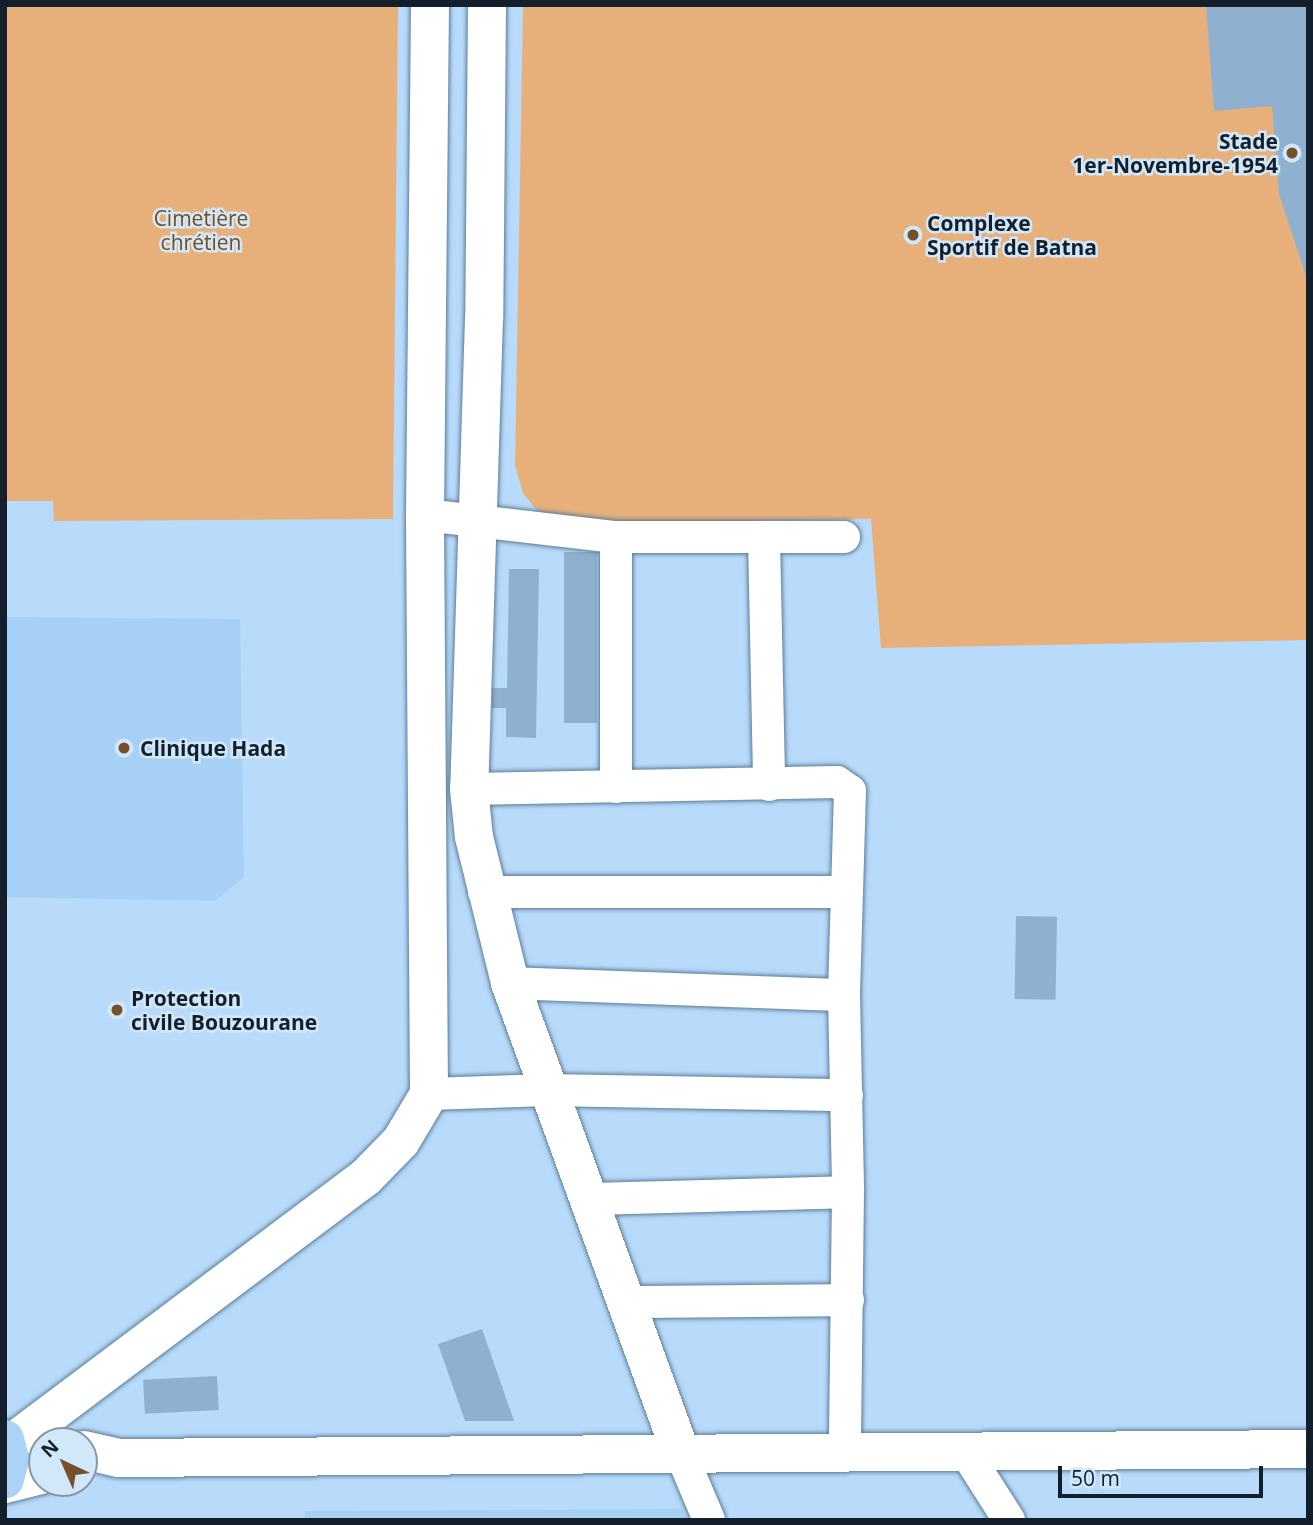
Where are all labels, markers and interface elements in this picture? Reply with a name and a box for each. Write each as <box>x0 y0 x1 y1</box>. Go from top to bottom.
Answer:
place label: Stade 1er-Novembre-1954 <box>1072 128 1278 178</box>
marker: Stade 1er-Novembre-1954 <box>1284 145 1300 161</box>
park label: Cimetière chrétien <box>154 205 248 255</box>
place label: Complexe Sportif de Batna <box>927 210 1097 260</box>
marker: Complexe Sportif de Batna <box>905 227 921 243</box>
place label: Clinique Hada <box>140 735 286 761</box>
marker: Clinique Hada <box>114 738 134 758</box>
place label: Protection civile Bouzourane <box>131 985 317 1035</box>
marker: Protection civile Bouzourane <box>109 1002 125 1018</box>
north arrow <box>28 1427 98 1497</box>
text: N <box>35 1434 64 1463</box>
scale bar <box>1061 1452 1266 1496</box>
text: 50 m <box>1071 1464 1120 1492</box>

